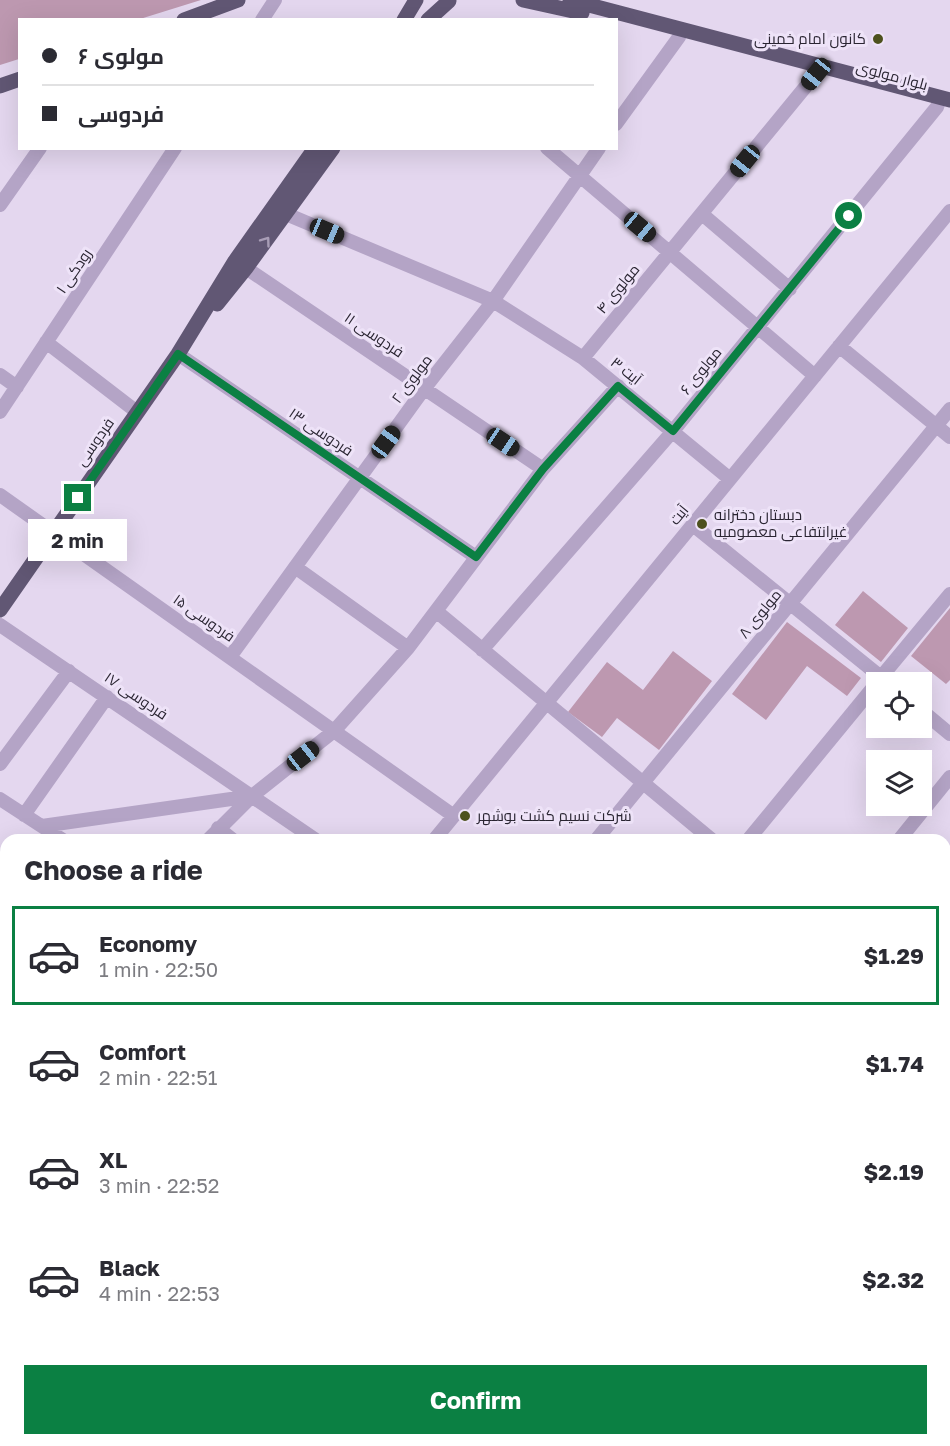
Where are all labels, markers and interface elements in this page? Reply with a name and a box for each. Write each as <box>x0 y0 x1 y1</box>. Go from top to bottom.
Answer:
place label: کانون امام خمینی <box>754 29 866 49</box>
marker: کانون امام خمینی <box>871 32 885 46</box>
text: مولوی ۶ <box>78 42 164 69</box>
car <box>798 54 834 94</box>
street label: بلوار مولوی <box>854 57 930 95</box>
text: فردوسی <box>78 100 164 127</box>
car <box>727 141 763 181</box>
route start <box>835 202 862 229</box>
car <box>620 209 660 245</box>
car <box>307 216 347 246</box>
one-way arrow <box>259 237 270 248</box>
street label: رودکی ۱ <box>52 245 96 297</box>
street label: مولوی ۴ <box>592 260 644 318</box>
street label: فردوسی ۱۱ <box>340 308 408 362</box>
street label: مولوی ۶ <box>676 343 726 399</box>
street label: مولوی ۲ <box>387 351 437 407</box>
street label: آیت ۳ <box>608 352 646 388</box>
street label: فردوسی ۱۳ <box>285 403 357 461</box>
street label: فردوسی <box>71 414 119 470</box>
car <box>368 422 404 462</box>
car <box>483 424 523 460</box>
route end <box>64 484 91 511</box>
street label: آیت <box>665 501 692 528</box>
place label: دبستان دخترانه غیرانتفاعی معصومیه <box>714 505 848 542</box>
marker: دبستان دخترانه غیرانتفاعی معصومیه <box>695 517 709 531</box>
callout: 2 min <box>28 519 128 561</box>
text: 2 min <box>51 528 104 552</box>
street label: مولوی ۸ <box>734 585 786 643</box>
street label: فردوسی ۱۵ <box>169 589 239 647</box>
street label: فردوسی ۱۷ <box>100 667 172 725</box>
map controls <box>866 672 932 816</box>
button: locate <box>866 672 932 738</box>
car <box>283 738 323 774</box>
button: layers <box>866 750 932 816</box>
place label: شرکت نسیم کشت بوشهر <box>476 806 632 826</box>
marker: شرکت نسیم کشت بوشهر <box>458 809 472 823</box>
text: Choose a ride <box>24 854 203 886</box>
icon: car <box>27 929 81 983</box>
text: Economy <box>99 930 197 957</box>
text: $1.29 <box>863 942 924 969</box>
text: 1 min · 22:50 <box>99 957 218 981</box>
icon: car <box>27 1037 81 1091</box>
text: Comfort <box>99 1038 186 1065</box>
text: $1.74 <box>865 1050 924 1077</box>
text: 2 min · 22:51 <box>99 1065 217 1089</box>
icon: car <box>27 1145 81 1199</box>
text: XL <box>99 1146 127 1173</box>
text: $2.19 <box>863 1158 924 1185</box>
text: 3 min · 22:52 <box>99 1173 219 1197</box>
icon: car <box>27 1253 81 1307</box>
text: Black <box>99 1254 160 1281</box>
text: $2.32 <box>862 1266 924 1293</box>
text: 4 min · 22:53 <box>99 1281 220 1305</box>
button: Confirm <box>24 1365 927 1434</box>

